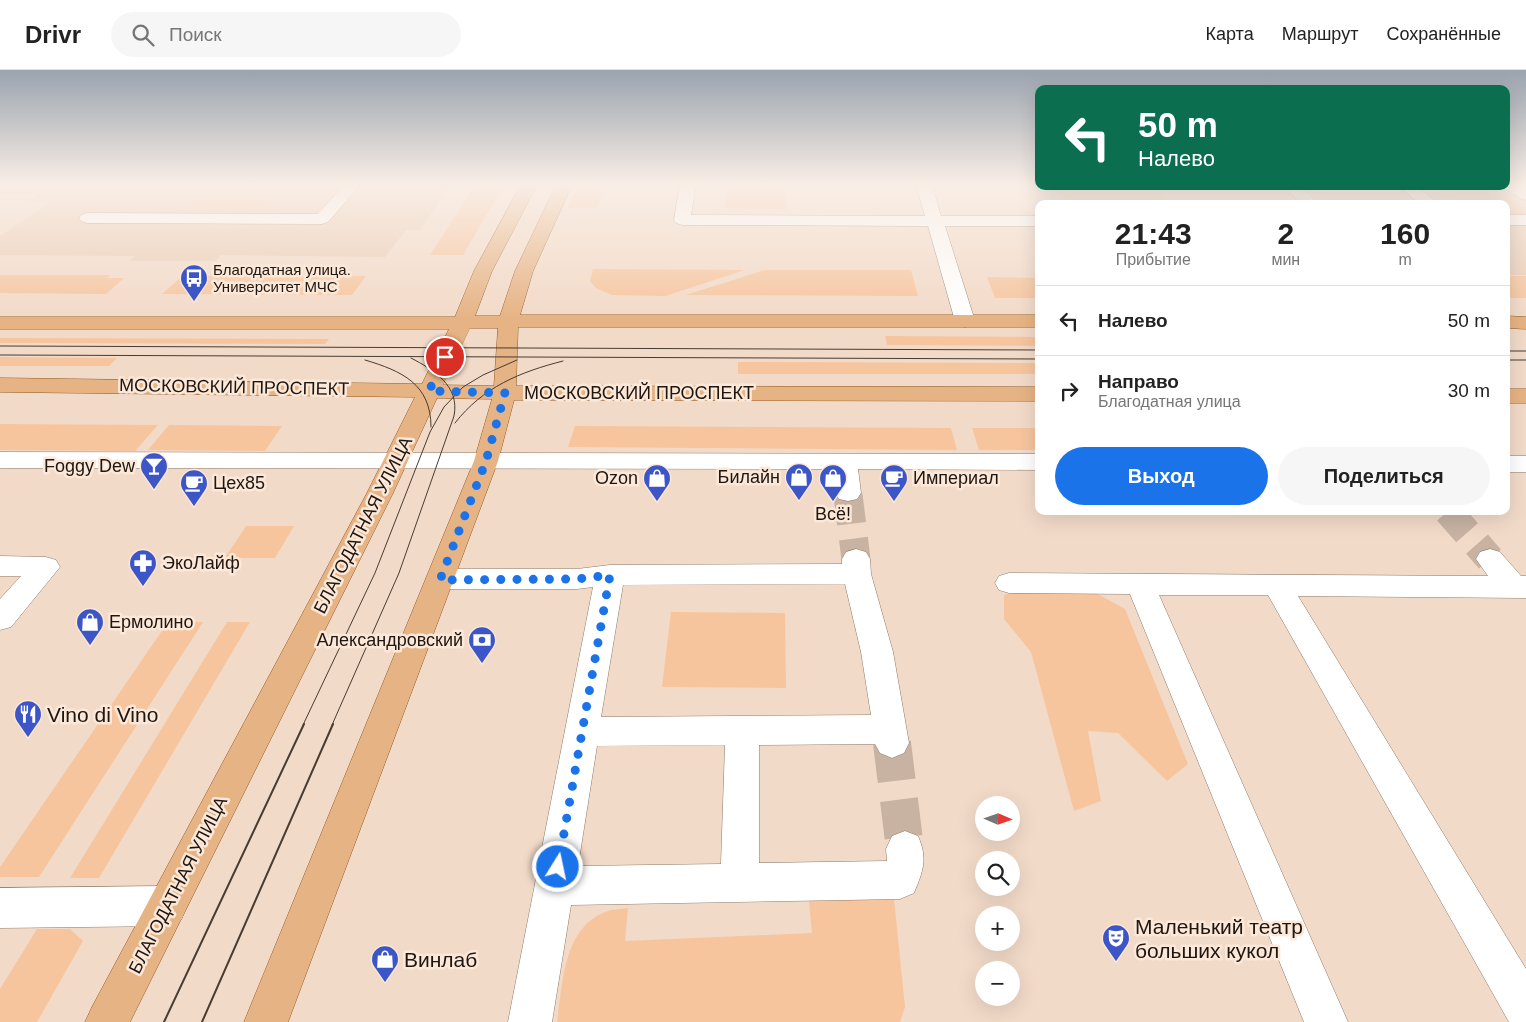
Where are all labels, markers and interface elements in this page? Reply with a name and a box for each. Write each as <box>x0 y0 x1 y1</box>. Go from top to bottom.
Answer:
search box <box>111 12 461 57</box>
text: Drivr <box>25 21 81 48</box>
icon: search <box>129 21 157 49</box>
text: Поиск <box>169 24 222 45</box>
text: Карта <box>1206 24 1254 44</box>
text: Маршрут <box>1282 24 1358 44</box>
text: Сохранённые <box>1386 24 1501 44</box>
icon: left <box>1055 105 1120 170</box>
text: 50 m <box>1138 105 1218 144</box>
text: Налево <box>1138 146 1215 171</box>
text: 21:43 <box>1115 217 1192 250</box>
text: 2 <box>1277 217 1294 250</box>
text: 160 <box>1380 217 1430 250</box>
text: Прибытие <box>1116 251 1191 268</box>
text: мин <box>1271 251 1300 268</box>
text: m <box>1398 251 1412 268</box>
place label: Благодатная улица. Университет МЧС <box>213 261 351 295</box>
bus stop icon: Благодатная улица. Университет МЧС <box>179 263 209 302</box>
icon: left <box>1055 307 1083 335</box>
text: Налево <box>1098 310 1168 331</box>
text: 50 m <box>1448 310 1490 331</box>
pin <box>424 336 466 378</box>
icon: arrive <box>431 343 459 371</box>
text: Направо <box>1098 371 1179 392</box>
street label: МОСКОВСКИЙ ПРОСПЕКТ <box>119 374 349 399</box>
icon: right <box>1055 377 1083 405</box>
text: 30 m <box>1448 380 1490 401</box>
street label: МОСКОВСКИЙ ПРОСПЕКТ <box>524 382 754 403</box>
text: Благодатная улица <box>1098 393 1241 410</box>
street label: БЛАГОДАТНАЯ УЛИЦА <box>310 433 416 617</box>
button: Выход <box>1055 447 1268 505</box>
button: Поделиться <box>1278 447 1490 505</box>
bar icon: Foggy Dew <box>139 451 169 490</box>
place label: Foggy Dew <box>44 456 136 476</box>
shop icon: Билайн <box>784 462 814 501</box>
shop icon: Ozon <box>642 463 672 502</box>
shop icon: Всё! <box>818 463 848 502</box>
cafe icon: Империал <box>879 463 909 502</box>
place label: Билайн <box>718 467 780 487</box>
cafe icon: Цех85 <box>179 468 209 507</box>
place label: Ozon <box>595 468 638 488</box>
place label: Империал <box>913 468 999 488</box>
place label: Цех85 <box>213 473 265 493</box>
place label: Всё! <box>815 504 851 524</box>
pharmacy icon: ЭкоЛайф <box>128 548 158 587</box>
place label: ЭкоЛайф <box>162 553 240 573</box>
shop icon: Ермолино <box>75 607 105 646</box>
place label: Ермолино <box>109 612 194 632</box>
bank icon: Александровский <box>467 625 497 664</box>
place label: Александровский <box>317 630 463 650</box>
restaurant icon: Vino di Vino <box>13 699 43 738</box>
place label: Vino di Vino <box>47 703 158 726</box>
street label: БЛАГОДАТНАЯ УЛИЦА <box>125 793 231 977</box>
north arrow <box>975 796 1020 841</box>
map controls <box>975 796 1020 1006</box>
position arrow <box>531 840 583 892</box>
button: search <box>975 851 1020 896</box>
button: + <box>975 906 1020 951</box>
place label: Маленький театр больших кукол <box>1135 915 1303 962</box>
theatre icon: Маленький театр больших кукол <box>1101 923 1131 962</box>
shop icon: Винлаб <box>370 944 400 983</box>
place label: Винлаб <box>404 948 477 971</box>
button: − <box>975 961 1020 1006</box>

